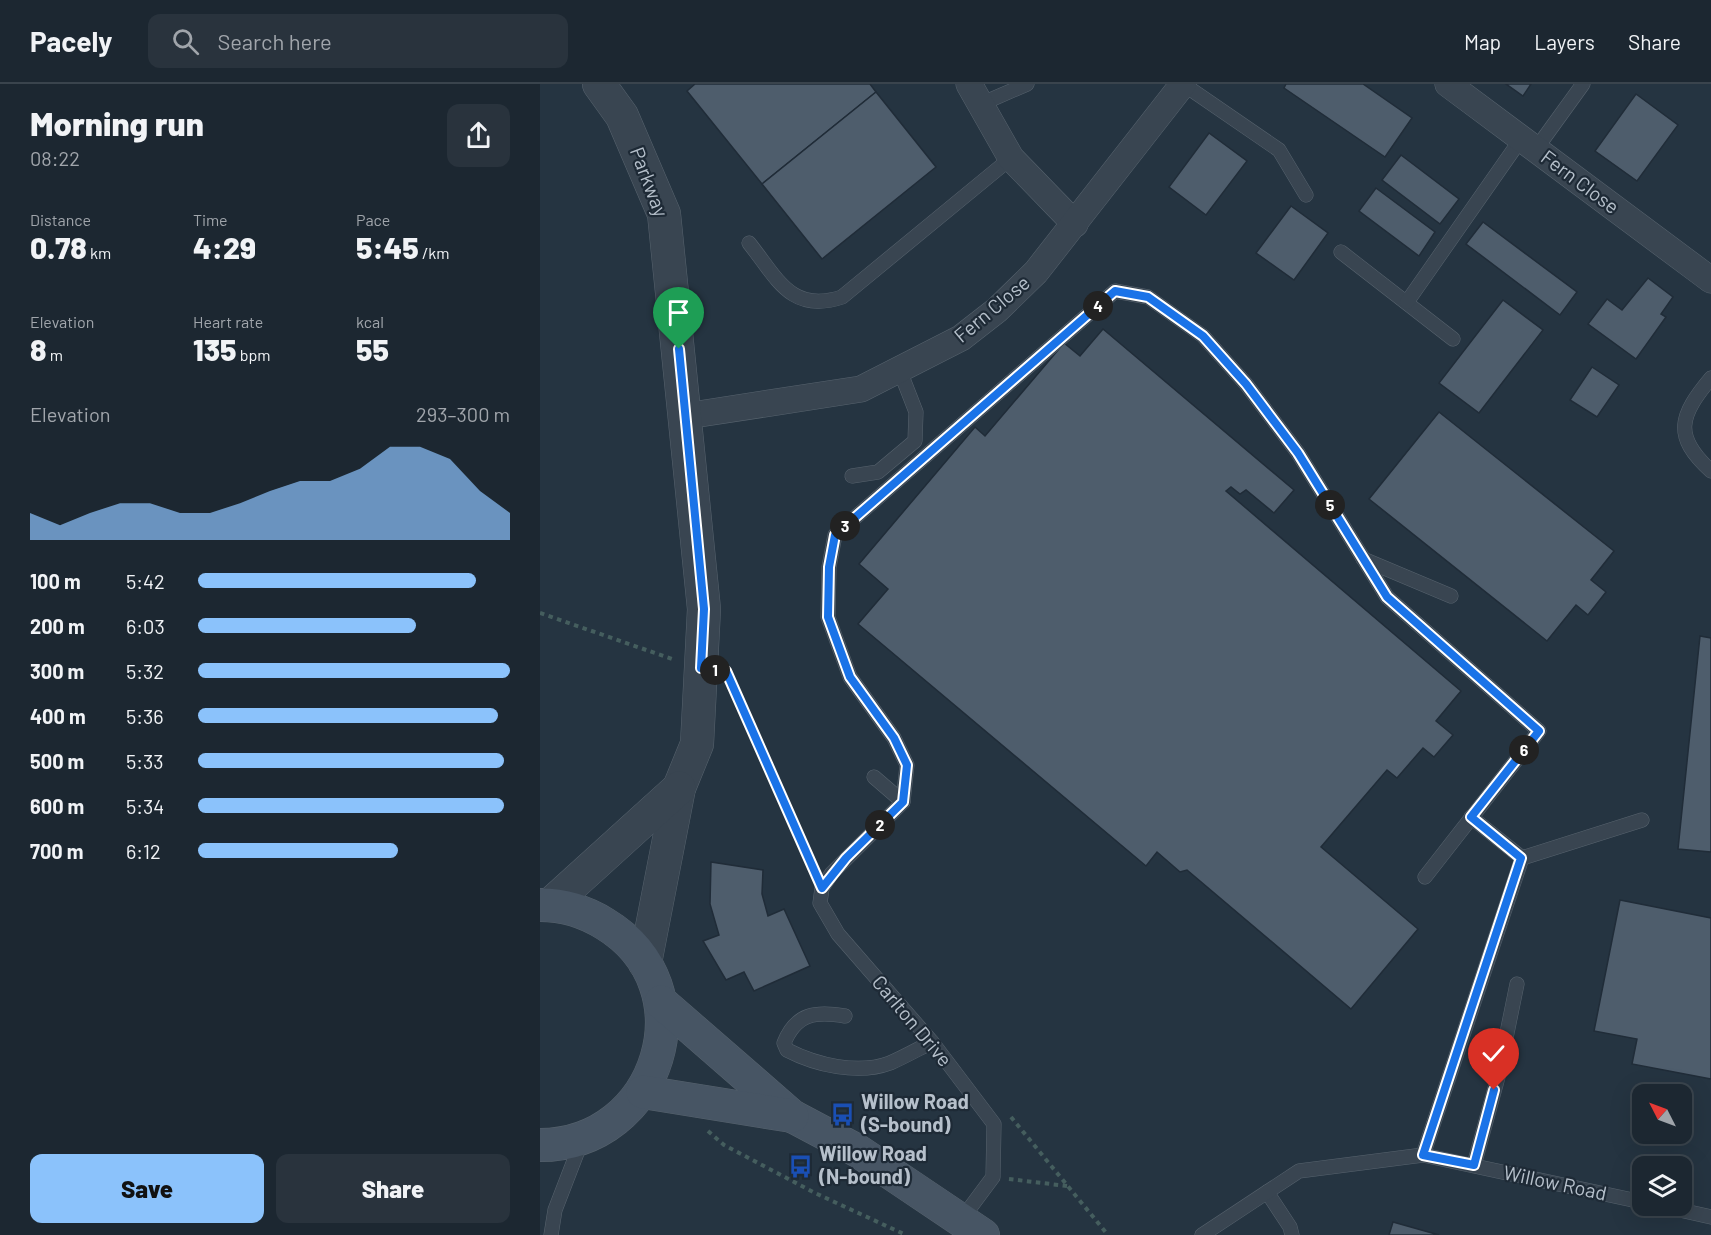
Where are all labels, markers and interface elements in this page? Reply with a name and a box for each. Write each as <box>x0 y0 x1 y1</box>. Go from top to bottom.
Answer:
search box <box>148 14 568 68</box>
text: Pacely <box>30 24 112 58</box>
icon: search <box>169 25 202 58</box>
text: Search here <box>217 28 332 54</box>
text: Map <box>1464 29 1501 54</box>
text: Layers <box>1534 29 1595 54</box>
text: Share <box>1628 29 1681 54</box>
text: Morning run <box>30 103 204 143</box>
button: share <box>447 104 510 167</box>
street label: Parkway <box>626 143 674 220</box>
street label: Fern Close <box>1537 144 1624 218</box>
text: 08:22 <box>30 146 80 170</box>
text: Distance <box>30 210 91 229</box>
text: Time <box>193 210 228 229</box>
text: Pace <box>356 210 390 229</box>
text: 0.78 <box>30 229 87 265</box>
text: 4:29 <box>193 229 256 265</box>
text: 5:45 <box>356 229 419 265</box>
text: km <box>87 243 111 262</box>
text: /km <box>419 243 450 262</box>
street label: Fern Close <box>949 270 1034 347</box>
pin <box>653 287 704 349</box>
pin: 4 <box>1083 291 1113 321</box>
icon: arrive <box>662 296 695 329</box>
text: 4 <box>1093 296 1103 315</box>
text: Elevation <box>30 312 94 331</box>
text: Heart rate <box>193 312 263 331</box>
text: kcal <box>356 312 384 331</box>
text: 8 <box>30 331 46 367</box>
text: 135 <box>193 331 237 367</box>
text: 55 <box>356 331 389 367</box>
text: m <box>46 345 63 364</box>
text: bpm <box>237 345 271 364</box>
text: Elevation <box>30 402 111 426</box>
text: 293–300 m <box>416 402 510 426</box>
pin: 5 <box>1315 490 1345 520</box>
text: 5 <box>1326 495 1334 514</box>
pin: 3 <box>830 511 860 541</box>
text: 3 <box>841 516 849 535</box>
text: 100 m <box>30 569 81 593</box>
text: 5:42 <box>126 569 165 593</box>
text: 200 m <box>30 614 85 638</box>
text: 6:03 <box>126 614 165 638</box>
pin: 1 <box>700 655 730 685</box>
text: 300 m <box>30 659 84 683</box>
text: 5:32 <box>126 659 164 683</box>
text: 1 <box>712 660 718 679</box>
text: 400 m <box>30 704 86 728</box>
text: 5:36 <box>126 704 164 728</box>
pin: 6 <box>1509 735 1539 765</box>
text: 6 <box>1520 740 1528 759</box>
text: 500 m <box>30 749 84 773</box>
text: 5:33 <box>126 749 164 773</box>
text: 600 m <box>30 794 84 818</box>
text: 5:34 <box>126 794 164 818</box>
pin: 2 <box>865 810 895 840</box>
text: 2 <box>876 815 884 834</box>
text: 700 m <box>30 839 83 863</box>
text: 6:12 <box>126 839 161 863</box>
street label: Carlton Drive <box>868 970 958 1071</box>
pin <box>1468 1028 1519 1090</box>
icon: check <box>1477 1037 1510 1070</box>
north arrow <box>1632 1084 1692 1144</box>
map controls <box>1632 1084 1692 1216</box>
place label: Willow Road (S-bound) <box>860 1089 969 1136</box>
bus stop icon: Willow Road (S-bound) <box>830 1101 856 1127</box>
place label: Willow Road (N-bound) <box>818 1141 927 1188</box>
bus stop icon: Willow Road (N-bound) <box>788 1153 814 1179</box>
button: Save <box>30 1154 264 1223</box>
button: Share <box>276 1154 510 1223</box>
button: layers <box>1632 1156 1692 1216</box>
street label: Willow Road <box>1501 1159 1609 1205</box>

